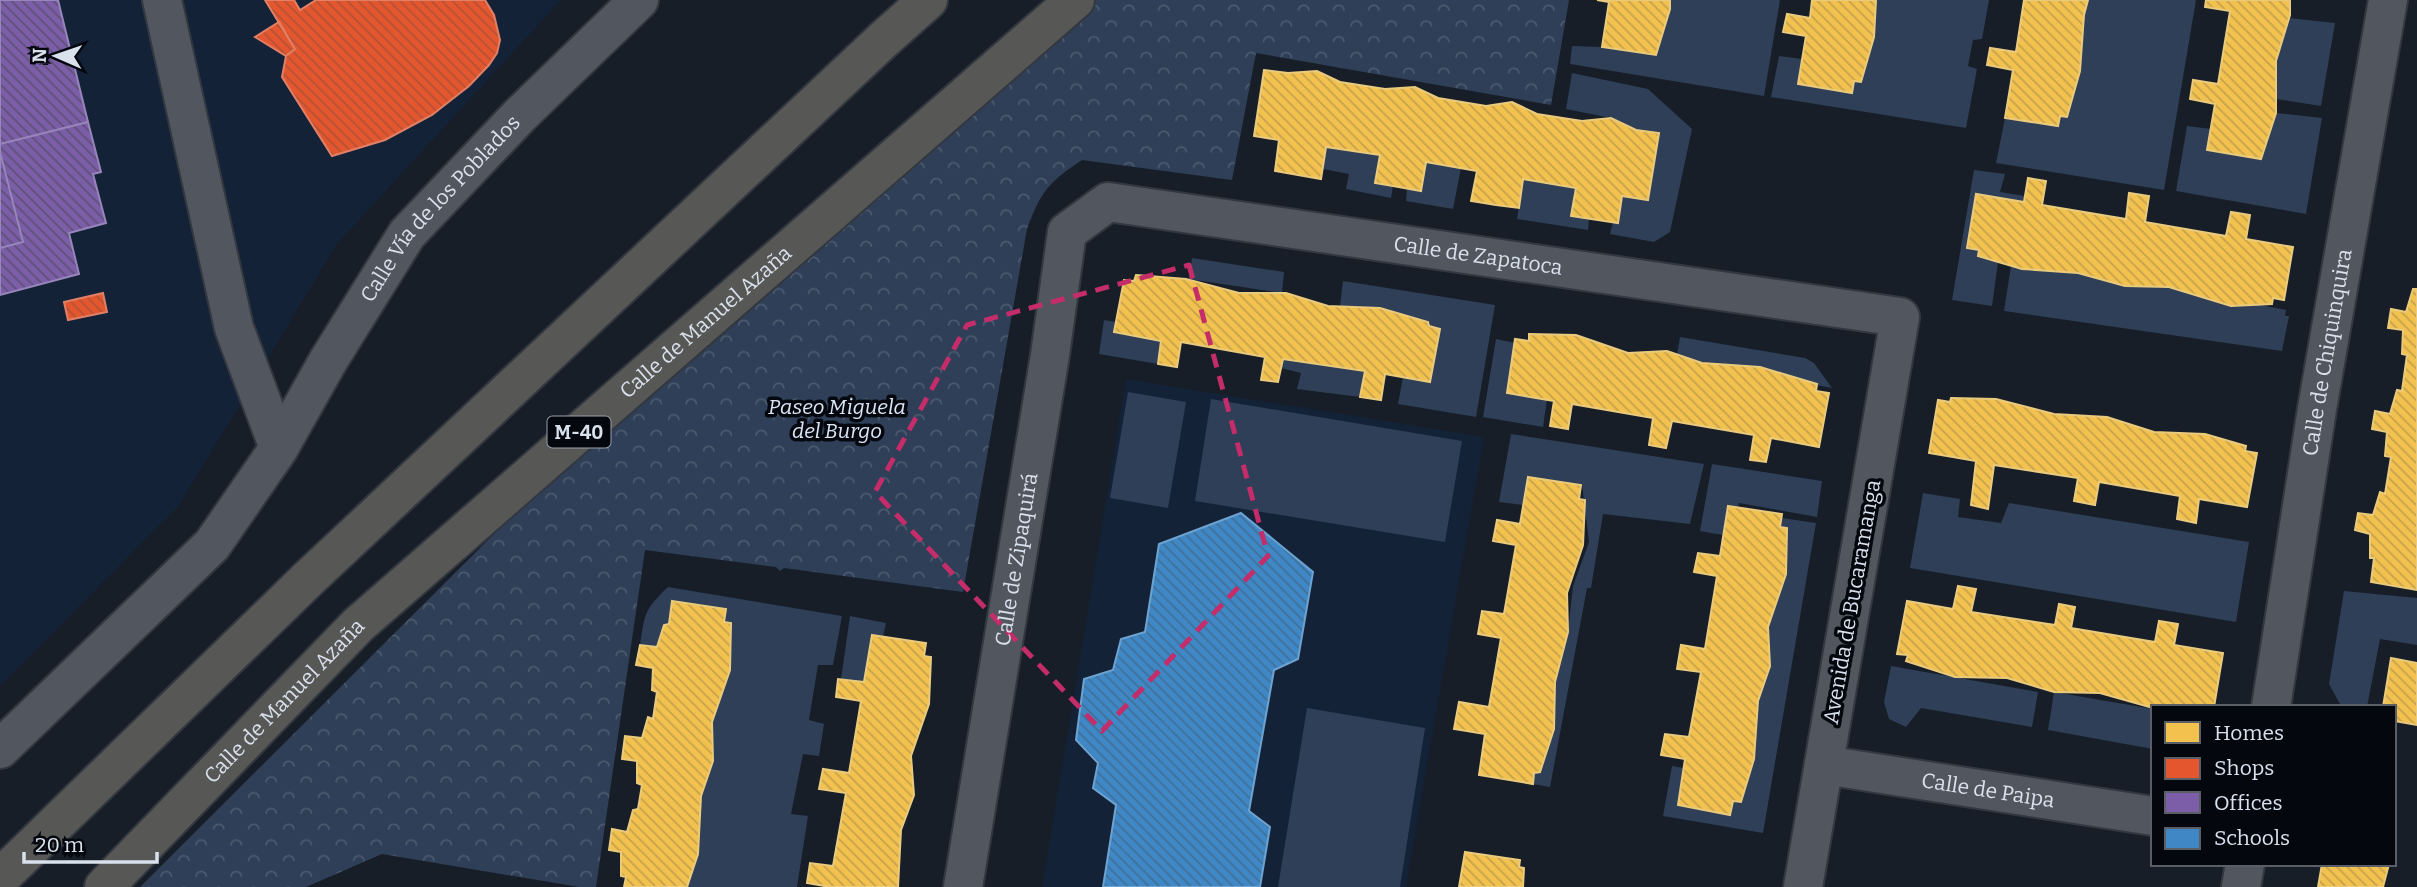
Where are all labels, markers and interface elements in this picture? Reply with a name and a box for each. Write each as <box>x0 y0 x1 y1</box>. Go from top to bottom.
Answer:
north arrow <box>21 21 91 91</box>
text: N <box>28 47 51 63</box>
street label: Calle Vía de los Poblados <box>355 110 526 307</box>
street label: Calle de Zapatoca <box>1392 231 1565 281</box>
street label: Calle de Manuel Azaña <box>614 240 797 404</box>
street label: Calle de Chiquinquira <box>2297 247 2358 458</box>
park label: Paseo Miguela del Burgo <box>768 394 906 444</box>
road number: M-40 <box>548 416 610 448</box>
street label: Calle de Zipaquirá <box>990 470 1044 648</box>
street label: Avenida de Bucaramanga <box>1818 477 1886 726</box>
street label: Calle de Manuel Azaña <box>199 613 370 789</box>
legend <box>2151 705 2396 866</box>
text: Homes <box>2214 720 2284 746</box>
text: Shops <box>2214 755 2274 781</box>
street label: Calle de Paipa <box>1920 767 2057 814</box>
text: Offices <box>2214 790 2283 816</box>
scale bar <box>24 820 158 864</box>
text: Schools <box>2214 825 2290 851</box>
text: 20 m <box>35 832 84 858</box>

